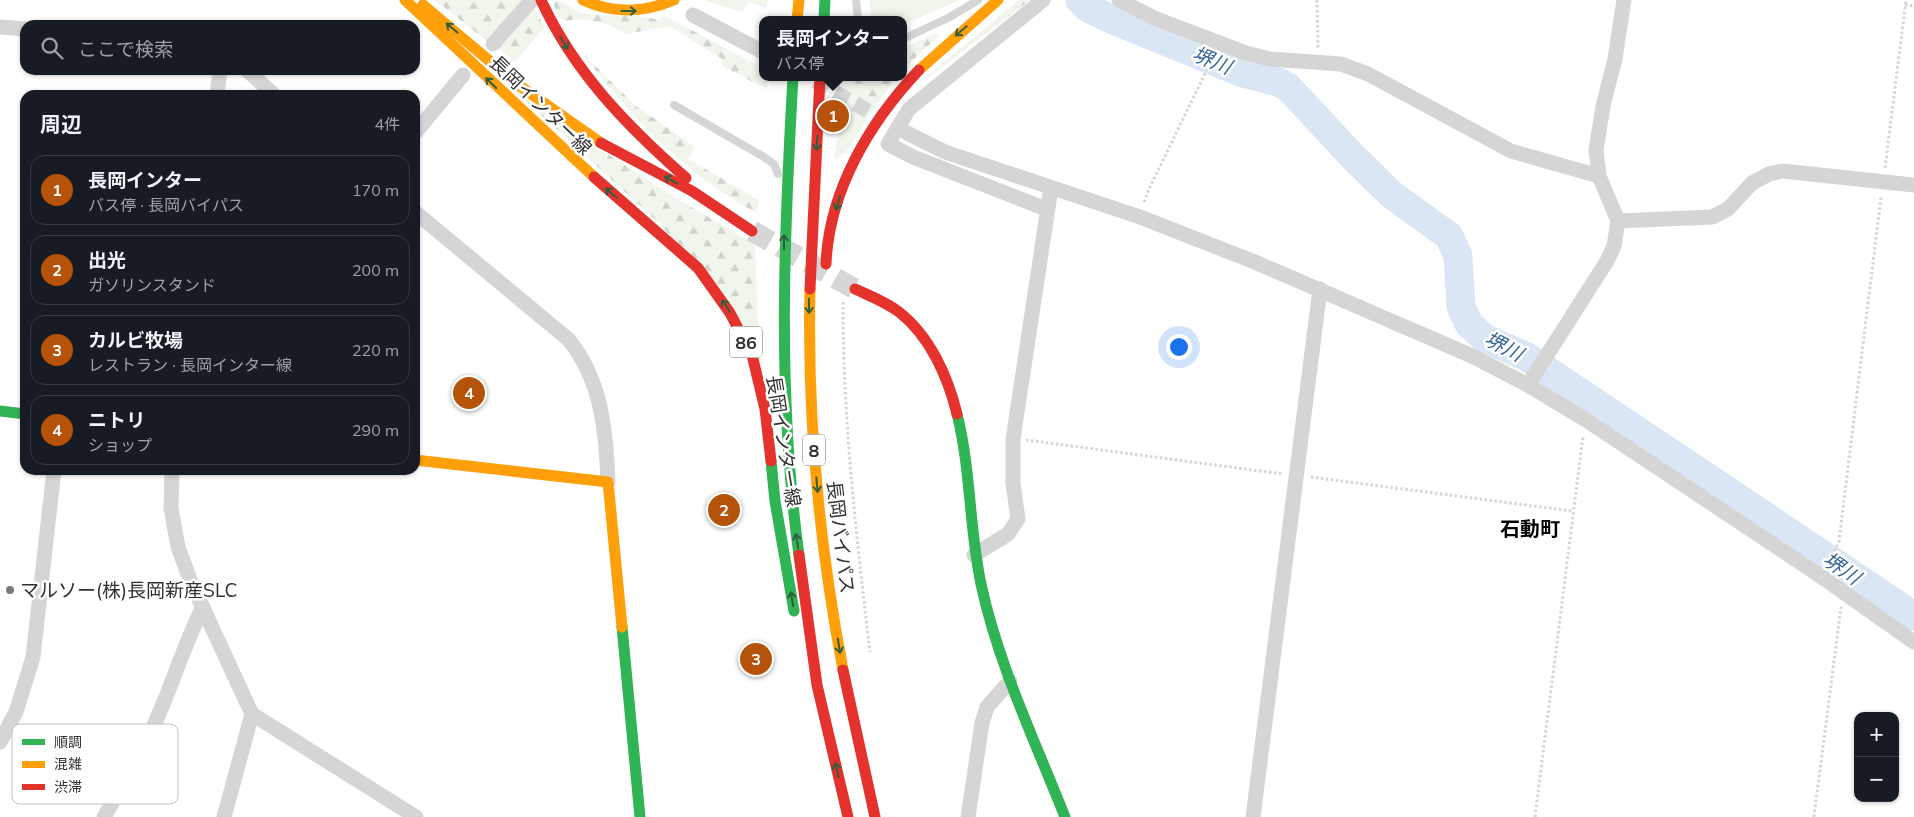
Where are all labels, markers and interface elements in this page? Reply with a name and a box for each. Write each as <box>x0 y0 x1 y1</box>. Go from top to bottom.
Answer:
one-way arrow <box>620 6 636 16</box>
popup <box>759 16 907 81</box>
search box <box>20 20 420 75</box>
one-way arrow <box>446 22 459 33</box>
text: 長岡インター <box>776 26 890 50</box>
one-way arrow <box>954 26 967 37</box>
icon: search <box>38 34 66 62</box>
one-way arrow <box>559 35 569 49</box>
text: ここで検索 <box>78 37 173 61</box>
water label: 堺川 <box>1189 41 1237 80</box>
street label: 長岡インター線 <box>485 50 597 160</box>
text: バス停 <box>776 53 824 73</box>
one-way arrow <box>485 77 498 89</box>
pin: 1 <box>817 97 849 135</box>
text: 周辺 <box>40 111 82 137</box>
text: 4件 <box>374 114 400 134</box>
one-way arrow <box>812 135 821 151</box>
text: 長岡インター <box>88 168 202 192</box>
one-way arrow <box>664 174 678 184</box>
text: 1 <box>52 180 62 200</box>
text: 170 m <box>352 180 399 200</box>
one-way arrow <box>605 188 618 199</box>
text: バス停 · 長岡バイパス <box>88 195 244 215</box>
one-way arrow <box>833 195 843 211</box>
one-way arrow <box>779 234 789 250</box>
text: 出光 <box>88 248 126 272</box>
text: 2 <box>52 260 62 280</box>
text: 200 m <box>352 260 399 280</box>
text: ガソリンスタンド <box>88 275 216 295</box>
one-way arrow <box>804 297 813 313</box>
one-way arrow <box>721 299 731 313</box>
water label: 堺川 <box>1481 326 1529 367</box>
road number: 86 <box>730 327 762 358</box>
text: カルビ牧場 <box>88 328 183 352</box>
your location <box>1166 334 1192 360</box>
text: 3 <box>52 340 62 360</box>
text: 220 m <box>352 340 399 360</box>
text: レストラン · 長岡インター線 <box>88 355 292 375</box>
street label: 長岡インター線 <box>762 373 806 509</box>
pin: 4 <box>453 374 485 412</box>
text: ニトリ <box>88 408 145 432</box>
text: 4 <box>52 420 62 440</box>
text: 290 m <box>352 420 399 440</box>
road number: 8 <box>803 434 825 466</box>
text: ショップ <box>88 435 152 455</box>
one-way arrow <box>812 477 821 493</box>
street label: 長岡バイパス <box>822 479 860 595</box>
pin: 2 <box>708 491 740 529</box>
district label: 石動町 <box>1500 516 1560 541</box>
one-way arrow <box>792 533 802 549</box>
water label: 堺川 <box>1818 546 1867 591</box>
place label: マルソー(株)長岡新産SLC <box>20 578 238 602</box>
marker: マルソー(株)長岡新産SLC <box>4 584 16 596</box>
one-way arrow <box>786 591 796 607</box>
one-way arrow <box>834 638 844 654</box>
pin: 3 <box>740 640 772 678</box>
map controls <box>1854 712 1899 802</box>
button: + <box>1854 712 1899 757</box>
legend <box>12 724 178 804</box>
text: 順調 <box>54 733 82 751</box>
text: 混雑 <box>54 755 82 773</box>
button: − <box>1854 757 1899 802</box>
one-way arrow <box>832 762 841 778</box>
text: 渋滞 <box>54 778 82 796</box>

